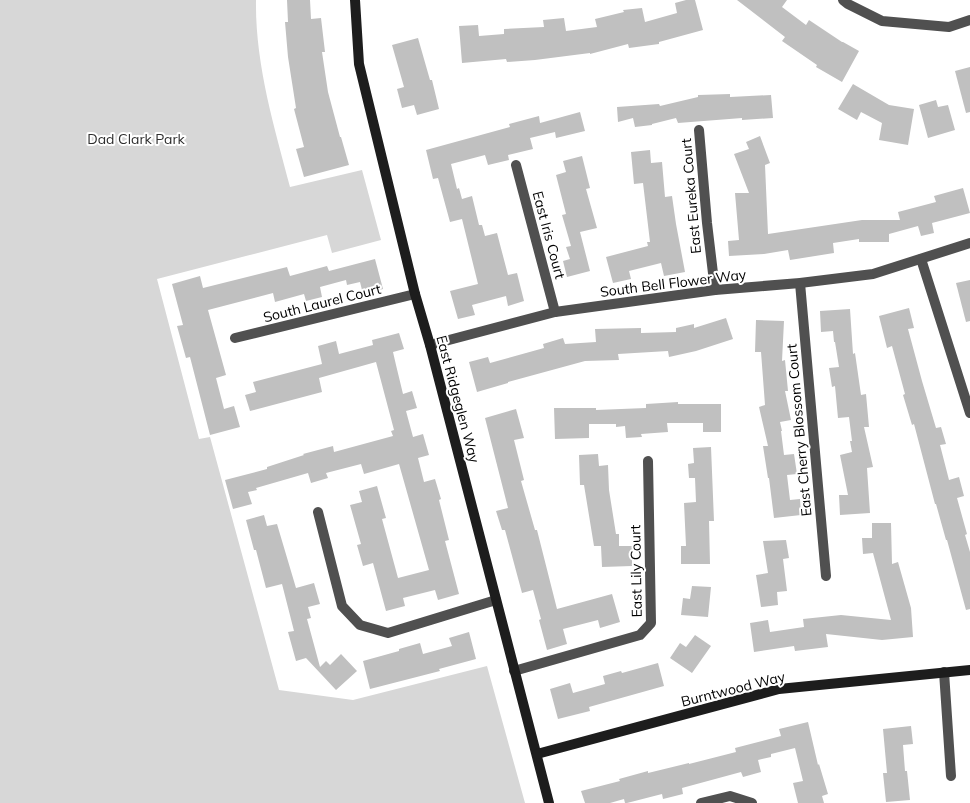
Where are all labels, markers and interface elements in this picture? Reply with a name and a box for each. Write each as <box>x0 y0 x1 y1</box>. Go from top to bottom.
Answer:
park label: Dad Clark Park <box>87 130 186 148</box>
street label: East Eureka Court <box>677 138 705 254</box>
street label: East Iris Court <box>529 189 569 281</box>
street label: South Bell Flower Way <box>599 265 748 301</box>
street label: South Laurel Court <box>261 280 383 326</box>
street label: East Ridgeglen Way <box>432 333 484 465</box>
street label: East Cherry Blossom Court <box>782 343 816 517</box>
street label: East Lily Court <box>626 524 646 618</box>
street label: Burntwood Way <box>679 667 787 711</box>

